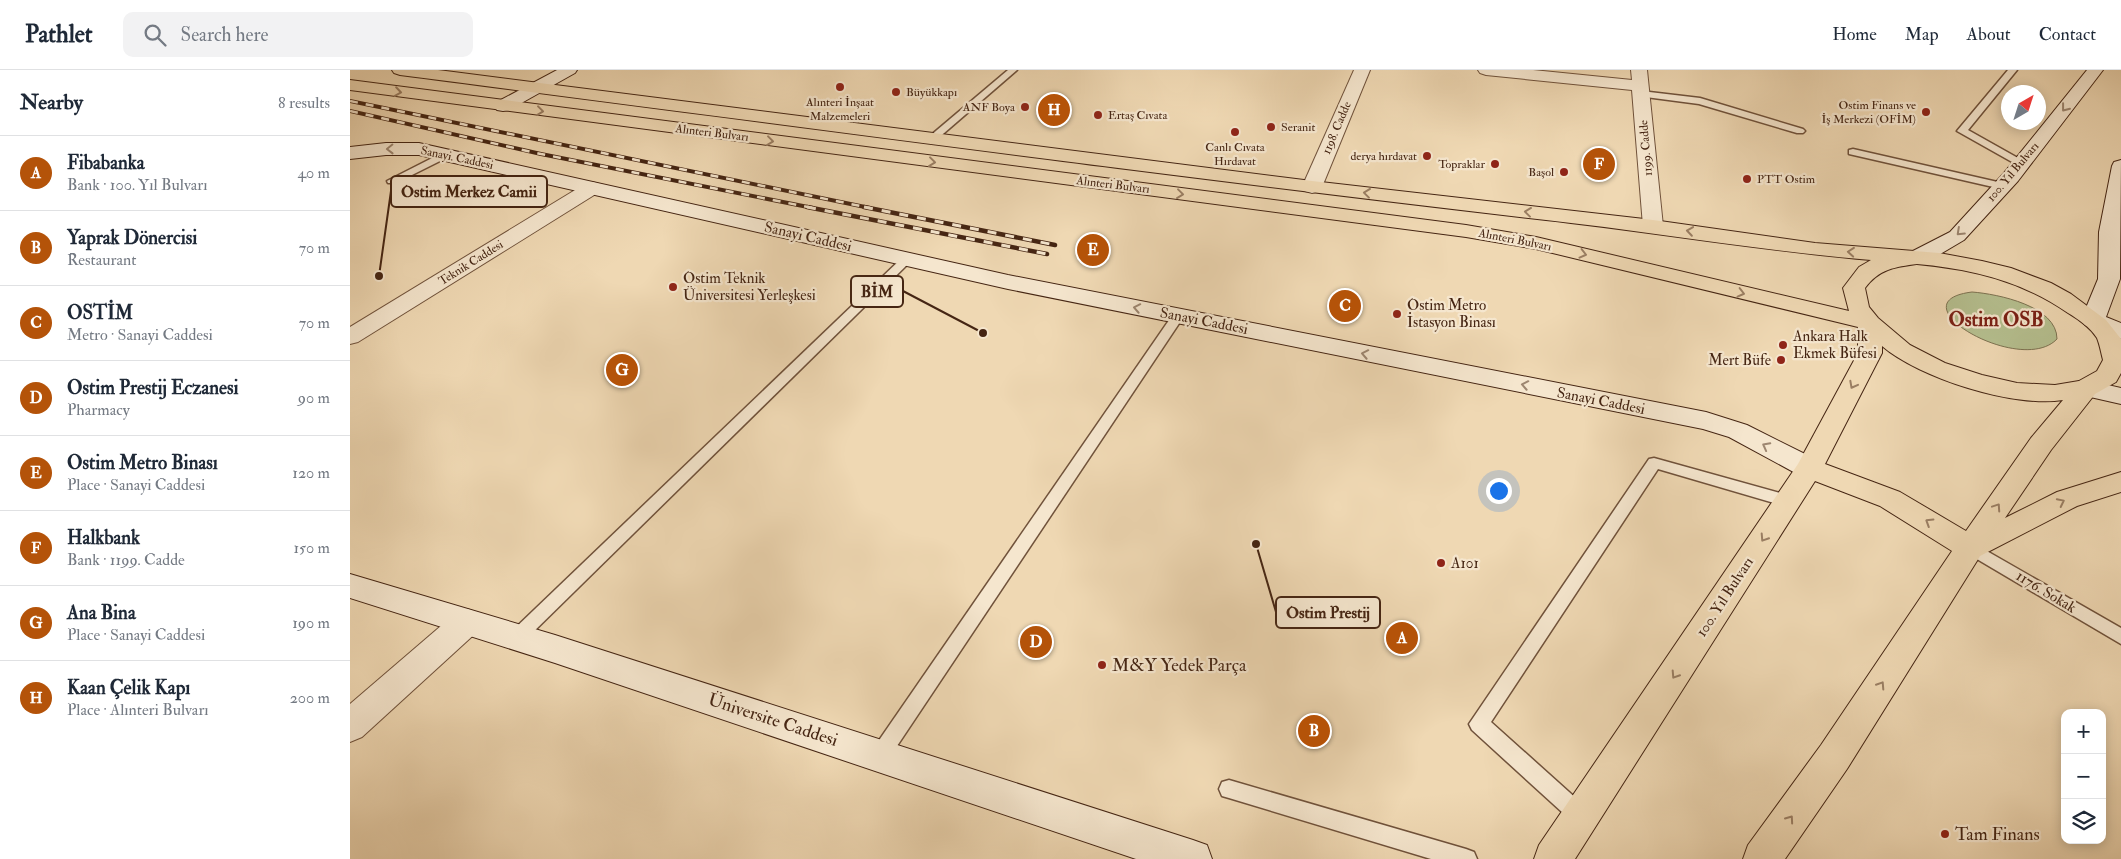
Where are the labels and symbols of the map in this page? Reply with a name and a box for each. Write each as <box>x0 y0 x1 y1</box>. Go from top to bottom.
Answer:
marker: Alınteri İnşaat Malzemeleri <box>834 81 846 93</box>
place label: Büyükkapı <box>906 85 957 100</box>
north arrow <box>2001 85 2046 130</box>
one-way arrow <box>395 86 403 97</box>
marker: Büyükkapı <box>890 86 902 98</box>
pin: H <box>1038 91 1070 129</box>
place label: Alınteri İnşaat Malzemeleri <box>805 95 874 124</box>
place label: Ostim Finans ve İş Merkezi (OFİM) <box>1821 98 1916 127</box>
street label: 1198. Cadde <box>1319 99 1355 157</box>
place label: ANF Boya <box>962 100 1016 115</box>
marker: ANF Boya <box>1019 101 1031 113</box>
one-way arrow <box>2063 102 2071 111</box>
one-way arrow <box>536 105 544 115</box>
marker: Ostim Finans ve İş Merkezi (OFİM) <box>1920 106 1932 118</box>
place label: Ertaş Cıvata <box>1108 108 1168 123</box>
marker: Ertaş Cıvata <box>1092 109 1104 121</box>
street label: 1199. Cadde <box>1636 119 1656 177</box>
place label: Seranit <box>1281 120 1315 135</box>
street label: Alınteri Bulvarı <box>673 121 750 145</box>
marker: Seranit <box>1265 121 1277 133</box>
marker: Canlı Cıvata Hırdavat <box>1229 126 1241 138</box>
one-way arrow <box>766 135 775 145</box>
street label: 100. Yıl Bulvarı <box>1984 139 2042 205</box>
place label: Canlı Cıvata Hırdavat <box>1205 140 1266 169</box>
street label: Sanayi. Caddesi <box>419 143 495 173</box>
one-way arrow <box>386 144 394 154</box>
pin: F <box>1583 145 1615 183</box>
place label: derya hırdavat <box>1350 149 1417 164</box>
marker: derya hırdavat <box>1421 150 1433 162</box>
one-way arrow <box>927 156 936 166</box>
place label: Topraklar <box>1438 157 1486 172</box>
marker: Topraklar <box>1489 158 1501 170</box>
place label: Başol <box>1528 165 1554 180</box>
marker: Başol <box>1558 166 1570 178</box>
place label: PTT Ostim <box>1757 172 1816 187</box>
street label: Alınteri Bulvarı <box>1074 173 1151 197</box>
marker: PTT Ostim <box>1741 173 1753 185</box>
callout: Ostim Merkez Camii <box>391 176 547 207</box>
text: Ostim Merkez Camii <box>401 182 538 202</box>
one-way arrow <box>1176 188 1184 199</box>
one-way arrow <box>1363 188 1371 199</box>
one-way arrow <box>1524 207 1532 218</box>
street label: Sanayi Caddesi <box>762 218 854 256</box>
street label: Alınteri Bulvarı <box>1476 225 1553 254</box>
one-way arrow <box>1685 226 1693 237</box>
one-way arrow <box>1956 226 1965 235</box>
pin: E <box>1077 231 1109 269</box>
street label: Teknik Caddesi <box>436 237 506 289</box>
one-way arrow <box>1846 247 1854 258</box>
one-way arrow <box>1579 249 1587 259</box>
place label: Ostim Teknik Üniversitesi Yerleşkesi <box>683 269 816 305</box>
callout: BİM <box>851 276 903 307</box>
marker: Ostim Teknik Üniversitesi Yerleşkesi <box>667 281 679 293</box>
text: BİM <box>861 281 894 302</box>
pin: C <box>1329 287 1361 325</box>
one-way arrow <box>1737 287 1746 298</box>
place label: Ostim Metro İstasyon Binası <box>1407 296 1496 332</box>
one-way arrow <box>1133 303 1142 314</box>
street label: Sanayi Caddesi <box>1158 303 1250 339</box>
district label: Ostim OSB <box>1948 307 2044 332</box>
marker: Ostim Metro İstasyon Binası <box>1391 308 1403 320</box>
place label: Ankara Halk Ekmek Büfesi <box>1792 327 1877 363</box>
marker: Ankara Halk Ekmek Büfesi <box>1777 339 1789 351</box>
one-way arrow <box>1361 349 1370 359</box>
pin: G <box>606 351 638 389</box>
place label: Mert Büfe <box>1708 351 1771 370</box>
marker: Mert Büfe <box>1775 354 1787 366</box>
one-way arrow <box>1849 380 1859 389</box>
one-way arrow <box>1520 381 1529 391</box>
street label: Sanayi Caddesi <box>1555 383 1647 419</box>
one-way arrow <box>1762 442 1771 452</box>
your location <box>1486 478 1512 504</box>
one-way arrow <box>2056 498 2065 508</box>
one-way arrow <box>1991 503 2000 513</box>
one-way arrow <box>1926 519 1935 529</box>
one-way arrow <box>1761 533 1770 542</box>
street label: 100. Yıl Bulvarı <box>1692 553 1758 641</box>
place label: A101 <box>1450 554 1479 573</box>
marker: A101 <box>1435 557 1447 569</box>
street label: 1176. Sokak <box>2012 567 2080 617</box>
callout: Ostim Prestij <box>1276 597 1380 628</box>
text: Ostim Prestij <box>1286 603 1370 623</box>
pin: A <box>1386 619 1418 657</box>
pin: D <box>1020 623 1052 661</box>
place label: M&Y Yedek Parça <box>1112 654 1247 677</box>
marker: M&Y Yedek Parça <box>1096 659 1108 671</box>
one-way arrow <box>1672 669 1681 678</box>
one-way arrow <box>1875 681 1884 690</box>
street label: Üniversite Caddesi <box>705 688 841 752</box>
pin: B <box>1298 712 1330 750</box>
one-way arrow <box>1784 815 1793 825</box>
place label: Tam Finans <box>1955 823 2040 846</box>
marker: Tam Finans <box>1939 828 1951 840</box>

